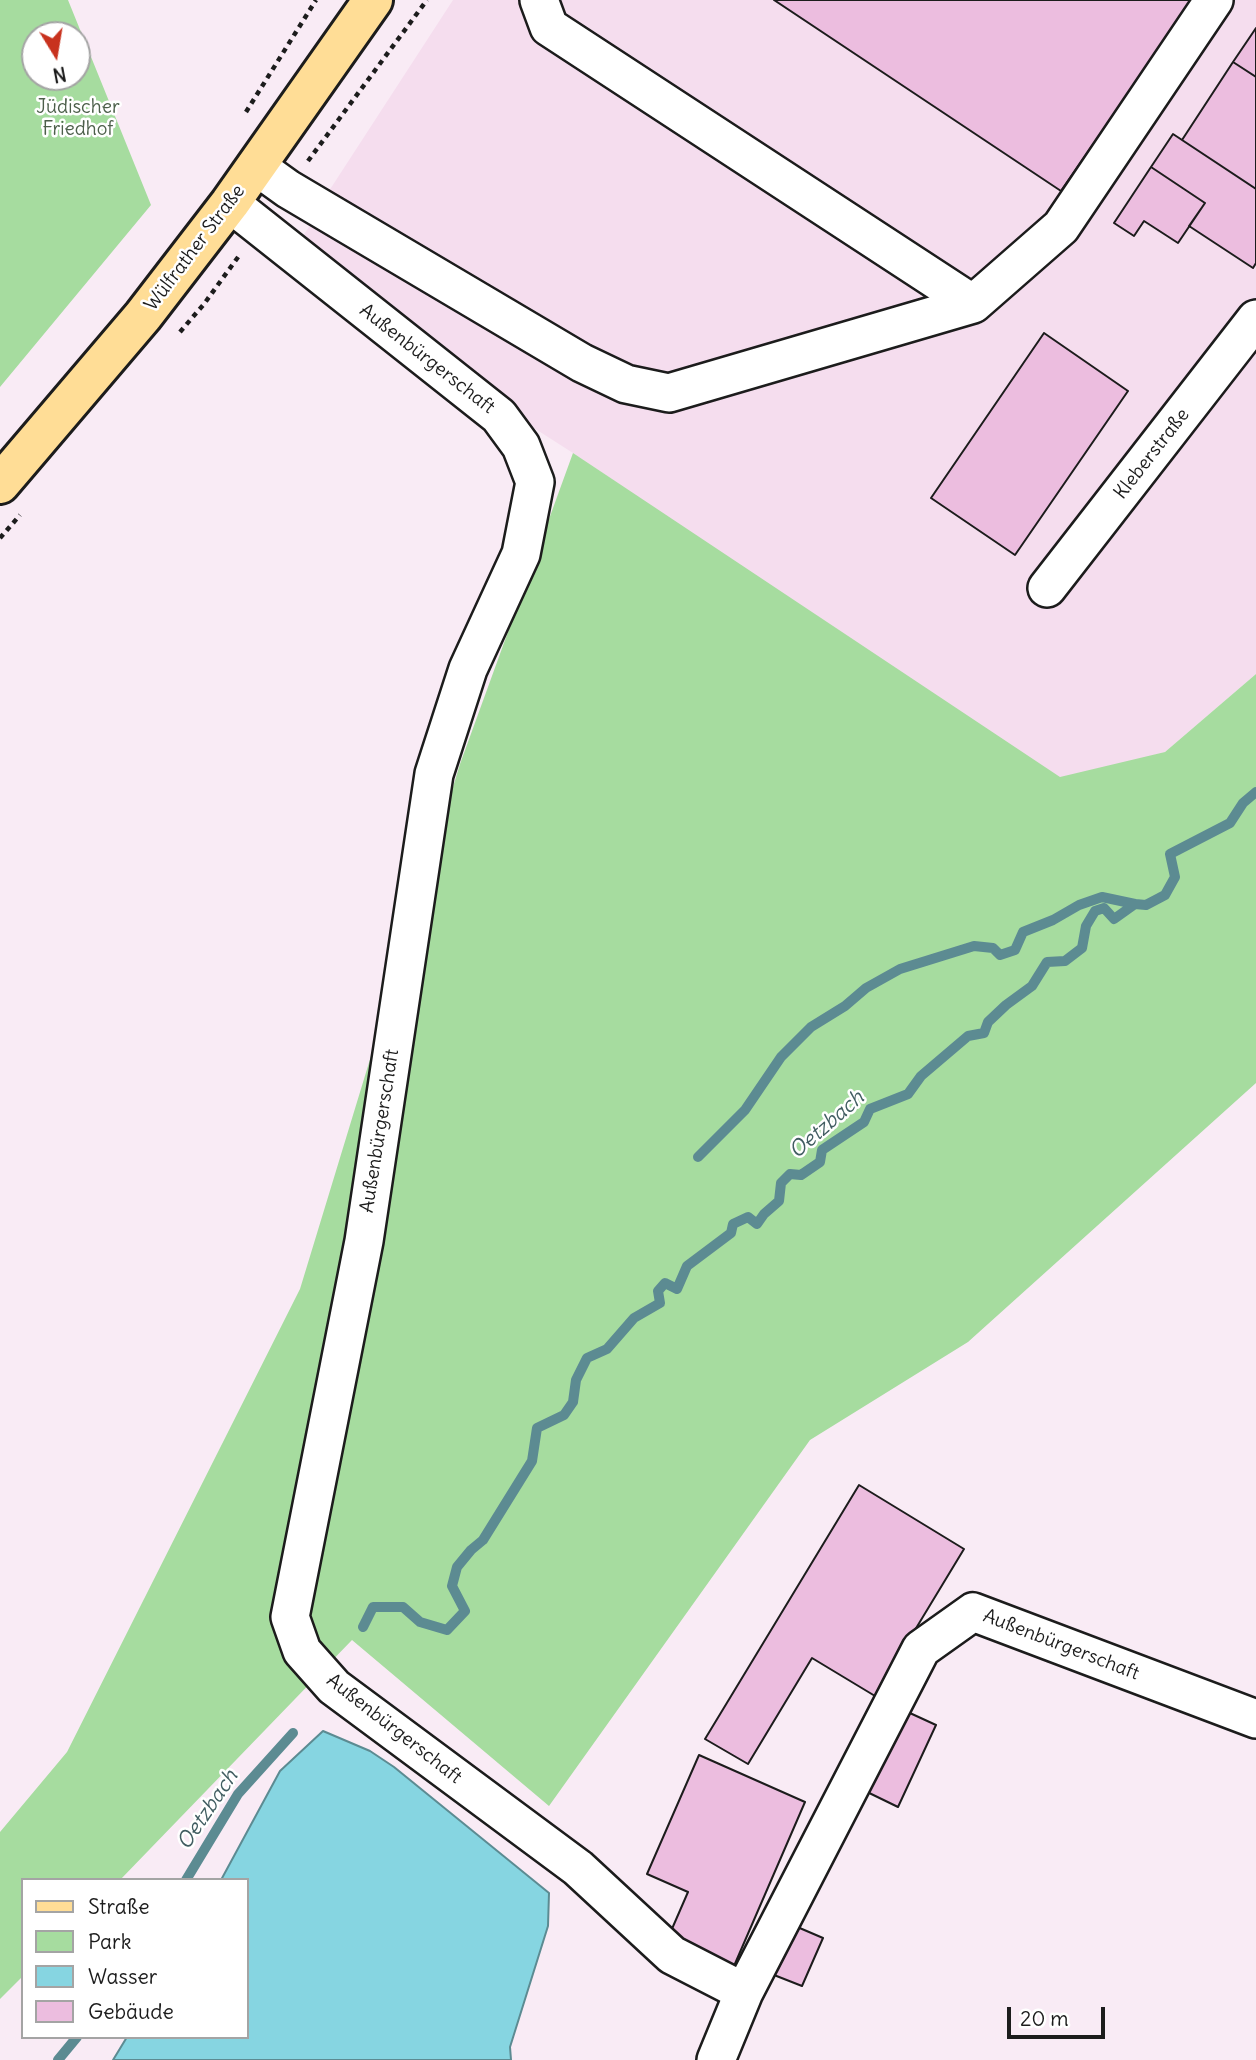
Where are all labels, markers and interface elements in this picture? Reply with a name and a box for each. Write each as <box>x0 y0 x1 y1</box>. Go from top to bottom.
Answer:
north arrow <box>21 21 91 91</box>
text: N <box>51 62 68 88</box>
park label: Jüdischer Friedhof <box>36 97 120 141</box>
street label: Wülfrather Straße <box>140 180 250 316</box>
street label: Außenbürgerschaft <box>355 299 499 419</box>
street label: Kleberstraße <box>1110 404 1194 504</box>
street label: Außenbürgerschaft <box>356 1048 404 1214</box>
water label: Oetzbach <box>784 1086 870 1164</box>
street label: Außenbürgerschaft <box>980 1605 1142 1685</box>
street label: Außenbürgerschaft <box>322 1669 466 1789</box>
water label: Oetzbach <box>172 1765 244 1855</box>
legend <box>21 1878 248 2039</box>
text: Straße <box>88 1893 149 1920</box>
text: Park <box>88 1928 131 1955</box>
text: Wasser <box>88 1963 157 1990</box>
scale bar <box>1011 1994 1109 2038</box>
text: Gebäude <box>88 1998 174 2025</box>
text: 20 m <box>1020 2005 1069 2032</box>

